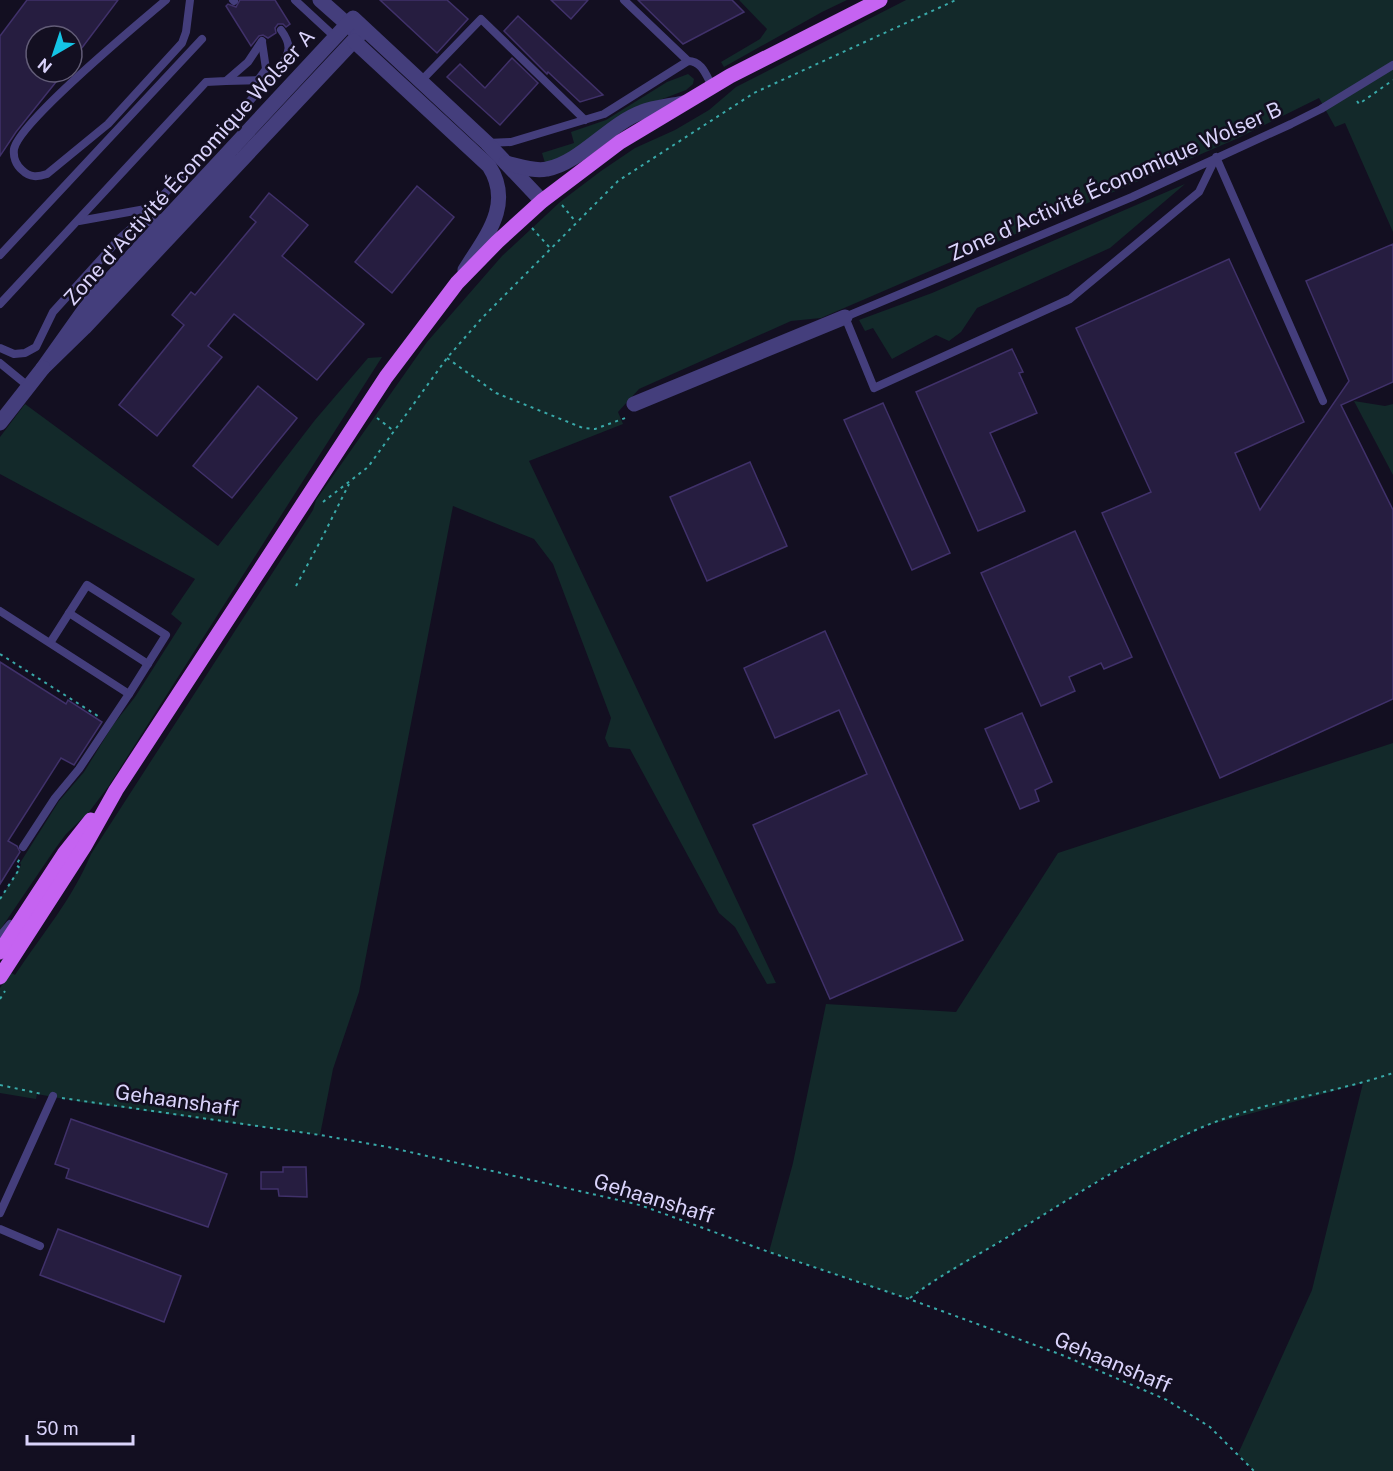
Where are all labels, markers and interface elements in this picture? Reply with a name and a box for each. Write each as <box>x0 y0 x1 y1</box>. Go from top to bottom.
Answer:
north arrow <box>24 24 84 84</box>
street label: Zone d'Activité Économique Wolser A <box>58 24 320 310</box>
text: N <box>34 54 56 77</box>
street label: Zone d'Activité Économique Wolser B <box>945 96 1285 266</box>
street label: Gehaanshaff <box>114 1079 240 1121</box>
street label: Gehaanshaff <box>591 1168 717 1228</box>
street label: Gehaanshaff <box>1051 1326 1175 1398</box>
scale bar <box>27 1408 134 1446</box>
text: 50 m <box>36 1418 79 1439</box>

